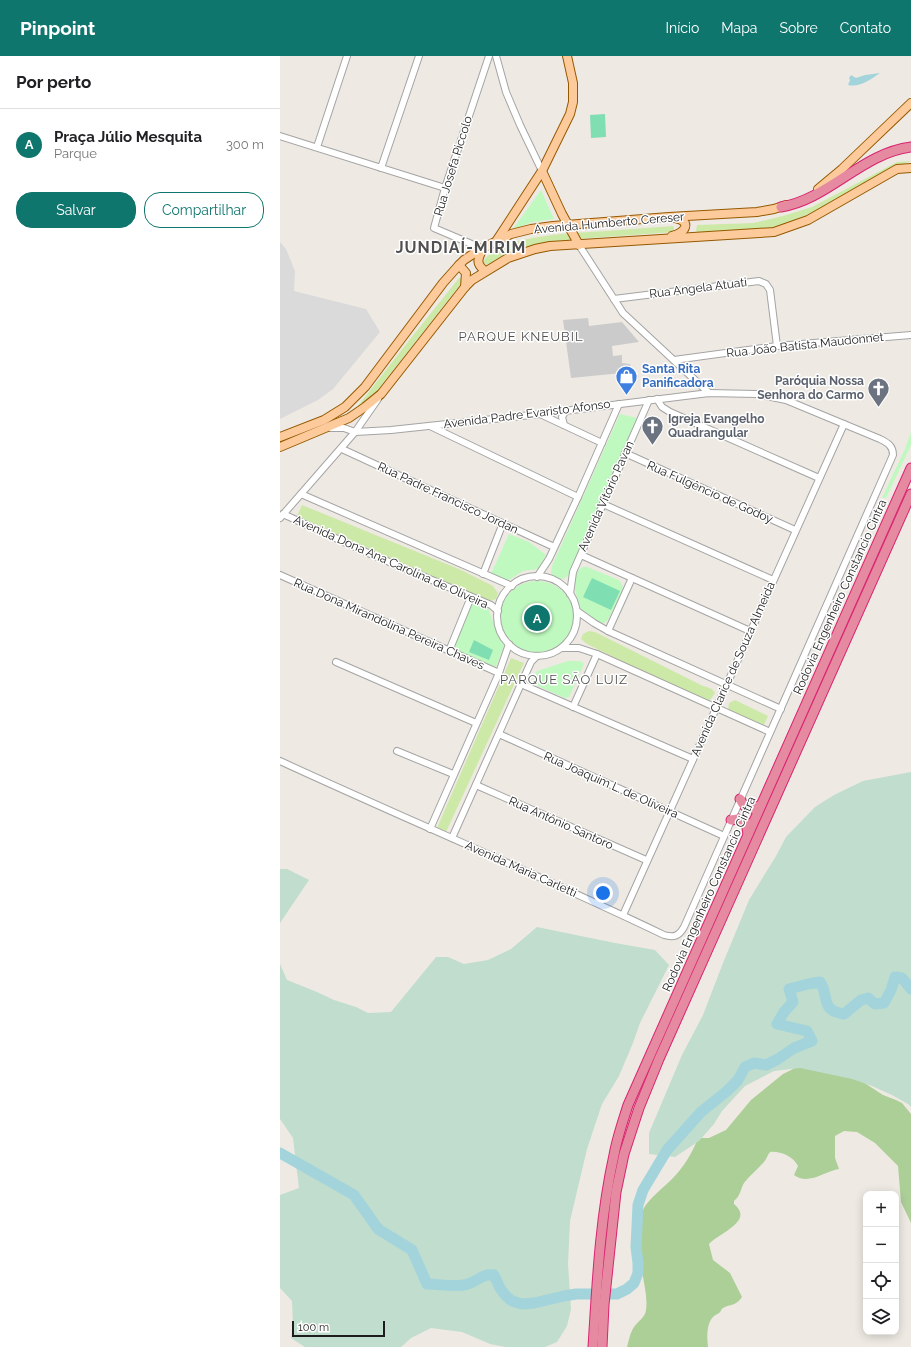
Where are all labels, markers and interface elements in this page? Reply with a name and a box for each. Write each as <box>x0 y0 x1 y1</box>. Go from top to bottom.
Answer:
text: Pinpoint <box>20 17 95 39</box>
text: Início <box>666 20 699 36</box>
text: Mapa <box>721 20 757 36</box>
text: Sobre <box>779 20 818 36</box>
text: Contato <box>840 20 891 36</box>
text: Por perto <box>16 72 91 92</box>
street label: Rua Josefa Piccolo <box>431 114 475 218</box>
text: Praça Júlio Mesquita <box>54 128 202 146</box>
text: A <box>25 137 33 152</box>
text: 300 m <box>226 137 264 152</box>
text: Parque <box>54 146 97 161</box>
button: Salvar <box>16 192 136 228</box>
button: Compartilhar <box>144 192 264 228</box>
street label: Avenida Humberto Cereser <box>533 209 686 237</box>
district label: JUNDIAÍ-MIRIM <box>396 237 526 257</box>
street label: Rua Angela Atuati <box>648 275 748 301</box>
district label: PARQUE KNEUBIL <box>458 329 584 344</box>
street label: Rua João Batista Maudonnet <box>726 330 884 360</box>
place label: Santa Rita Panificadora <box>642 362 714 390</box>
shop icon: Santa Rita Panificadora <box>613 363 639 396</box>
place label: Paróquia Nossa Senhora do Carmo <box>757 374 864 402</box>
church icon: Paróquia Nossa Senhora do Carmo <box>866 375 892 408</box>
street label: Avenida Padre Evaristo Afonso <box>443 397 611 431</box>
place label: Igreja Evangelho Quadrangular <box>668 412 764 440</box>
church icon: Igreja Evangelho Quadrangular <box>640 413 666 446</box>
street label: Avenida Vitório Pavan <box>575 439 637 553</box>
street label: Rua Fulgêncio de Godoy <box>645 458 776 526</box>
street label: Rua Padre Francisco Jordan <box>375 459 521 537</box>
street label: Rodovia Engenheiro Constancio Cintra <box>790 497 890 697</box>
street label: Avenida Dona Ana Carolina de Oliveira <box>291 513 491 611</box>
street label: Rua Dona Mirandolina Pereira Chaves <box>292 575 487 673</box>
street label: Avenida Clarice de Souza Almeida <box>688 580 778 758</box>
pin: A <box>524 603 550 633</box>
district label: PARQUE SÃO LUIZ <box>500 672 628 687</box>
street label: Rua Joaquim L. de Oliveira <box>541 749 681 821</box>
street label: Rua Antônio Santoro <box>507 794 615 852</box>
street label: Rodovia Engenheiro Constancio Cintra <box>659 794 759 994</box>
street label: Avenida Maria Carletti <box>463 838 579 900</box>
your location <box>593 883 613 903</box>
map controls <box>863 1191 899 1335</box>
button: + <box>863 1191 899 1227</box>
button: − <box>863 1227 899 1263</box>
button: locate <box>863 1263 899 1299</box>
button: layers <box>863 1299 899 1335</box>
scale bar <box>292 1319 385 1338</box>
text: 100 m <box>298 1321 329 1334</box>

